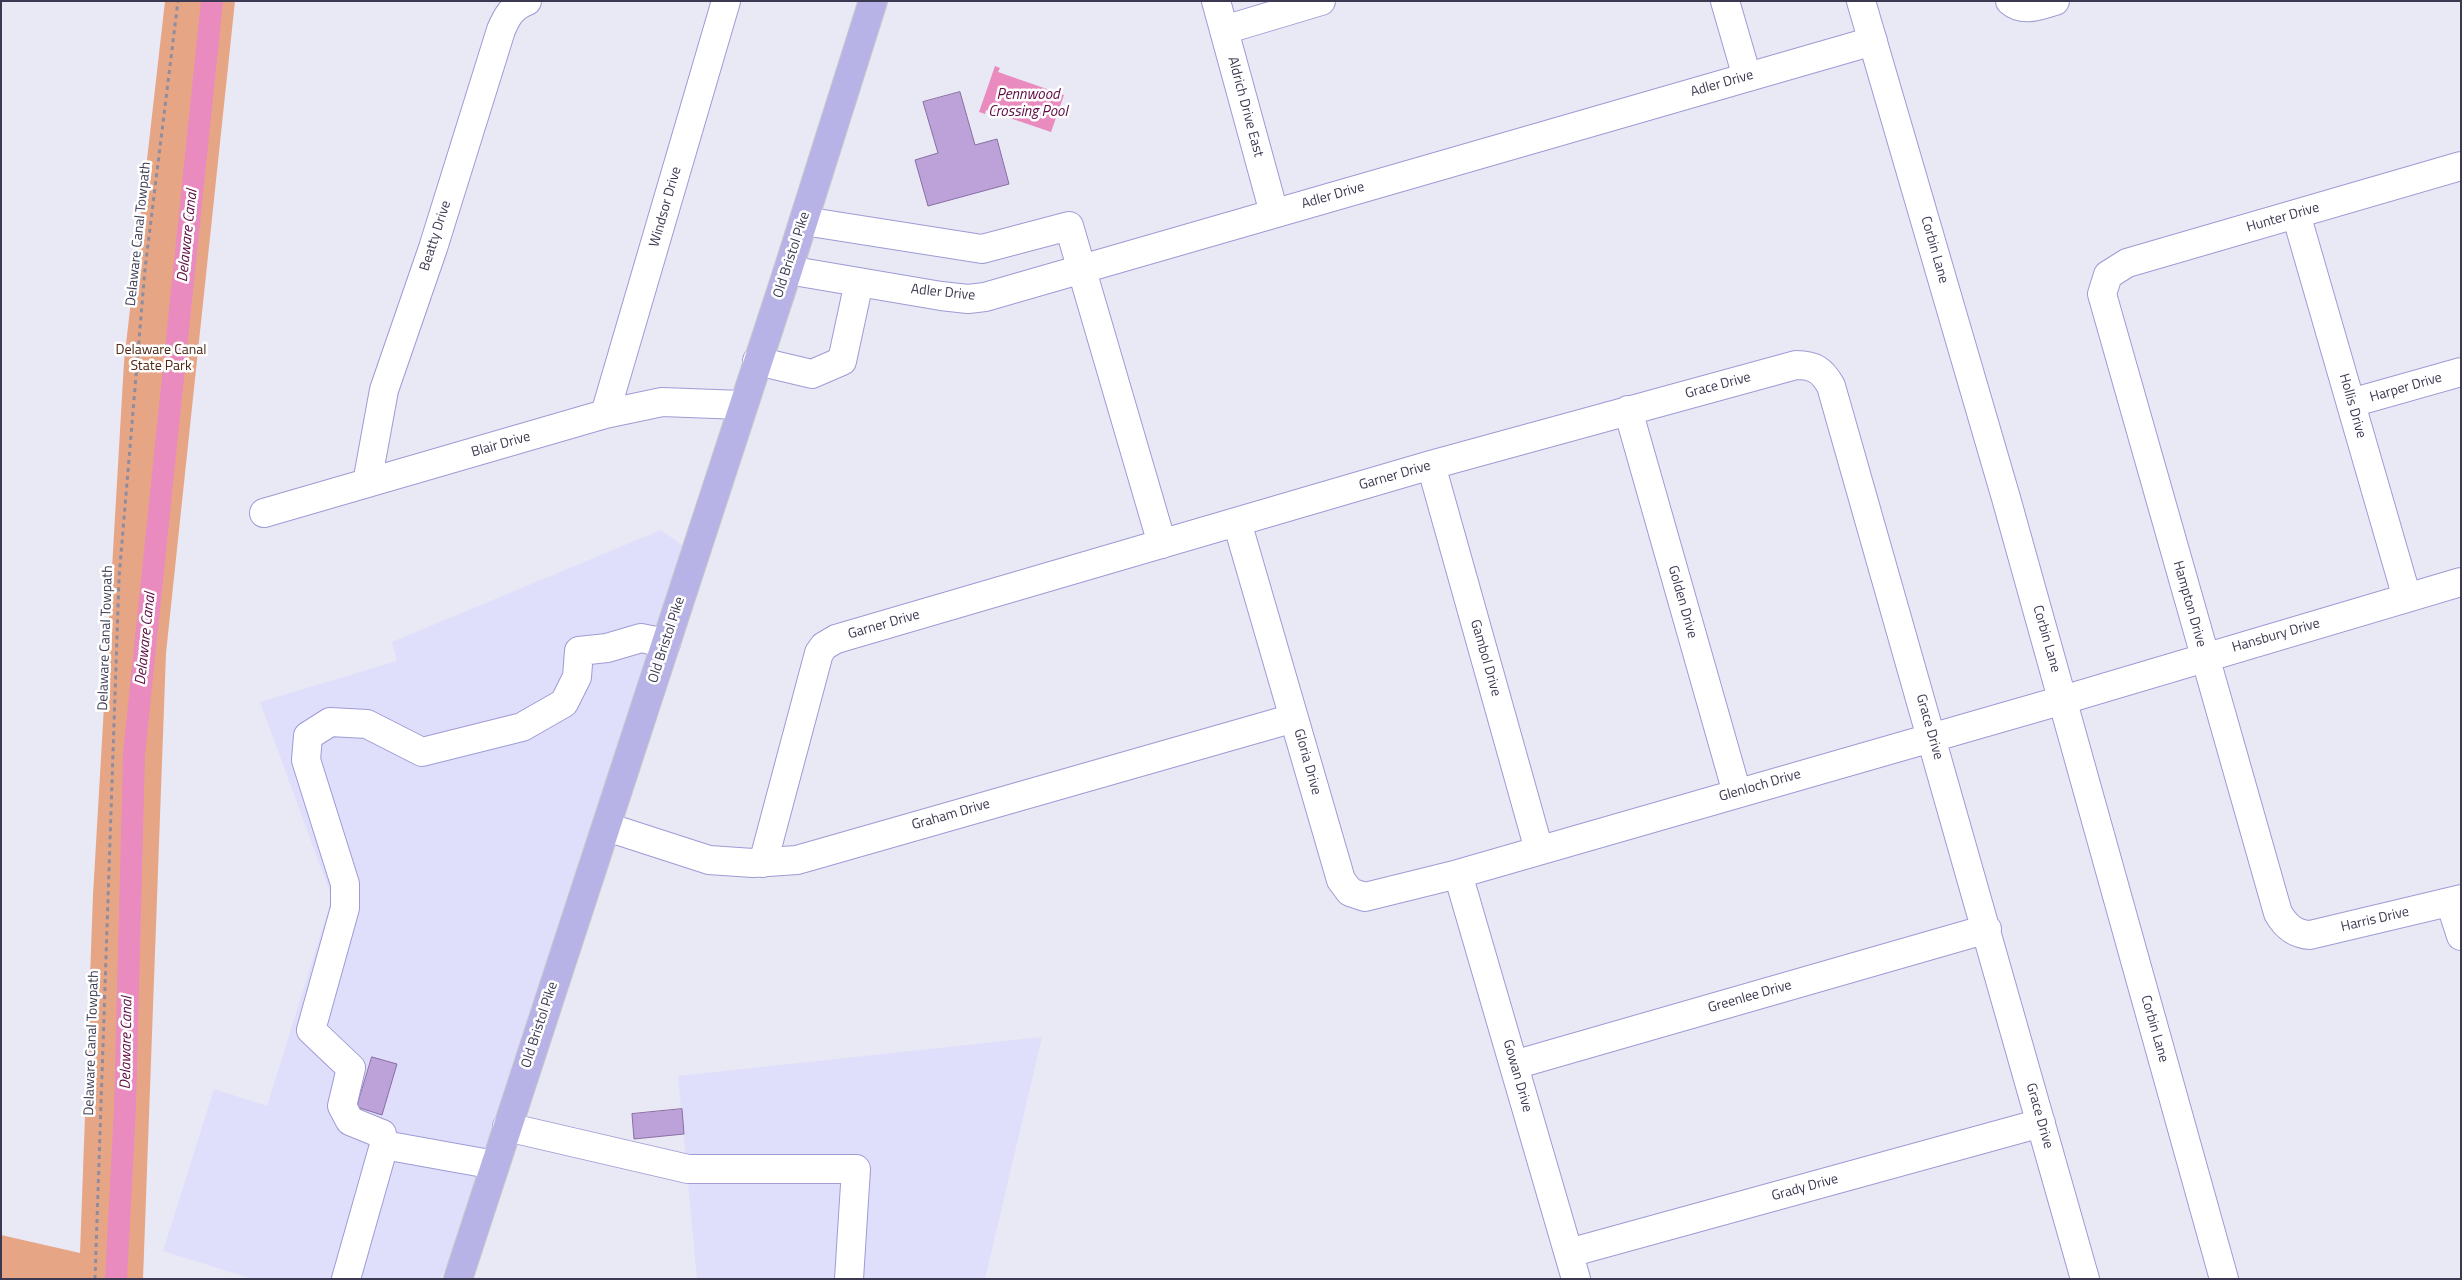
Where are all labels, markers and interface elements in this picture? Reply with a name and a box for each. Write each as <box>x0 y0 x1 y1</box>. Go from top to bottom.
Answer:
street label: Aldrich Drive East <box>1223 55 1267 159</box>
street label: Adler Drive <box>1689 67 1755 101</box>
water label: Pennwood Crossing Pool <box>988 86 1068 121</box>
street label: Delaware Canal Towpath <box>123 161 155 307</box>
street label: Windsor Drive <box>647 165 685 249</box>
street label: Adler Drive <box>1300 179 1366 213</box>
water label: Delaware Canal <box>174 189 202 283</box>
street label: Beatty Drive <box>417 199 455 273</box>
street label: Hunter Drive <box>2245 200 2321 236</box>
street label: Old Bristol Pike <box>770 210 814 300</box>
street label: Corbin Lane <box>1916 214 1952 286</box>
street label: Adler Drive <box>910 281 976 305</box>
park label: Delaware Canal State Park <box>115 343 207 376</box>
street label: Grace Drive <box>1683 369 1753 403</box>
street label: Harper Drive <box>2368 370 2444 406</box>
street label: Hollis Drive <box>2335 372 2369 440</box>
street label: Blair Drive <box>470 429 532 461</box>
street label: Garner Drive <box>1357 458 1433 494</box>
street label: Hampton Drive <box>2169 559 2209 649</box>
street label: Golden Drive <box>1664 564 1700 640</box>
street label: Delaware Canal Towpath <box>95 565 117 711</box>
water label: Delaware Canal <box>132 592 160 686</box>
street label: Old Bristol Pike <box>645 595 689 685</box>
street label: Corbin Lane <box>2028 603 2064 675</box>
street label: Garner Drive <box>846 607 922 643</box>
street label: Hansbury Drive <box>2230 615 2322 657</box>
street label: Gambol Drive <box>1466 618 1504 698</box>
street label: Grace Drive <box>1912 692 1946 762</box>
street label: Gloria Drive <box>1290 727 1324 797</box>
street label: Glenloch Drive <box>1717 766 1803 806</box>
street label: Graham Drive <box>910 796 992 834</box>
street label: Harris Drive <box>2339 904 2411 936</box>
street label: Delaware Canal Towpath <box>81 970 103 1116</box>
street label: Greenlee Drive <box>1706 977 1794 1017</box>
street label: Old Bristol Pike <box>518 980 562 1070</box>
street label: Corbin Lane <box>2136 993 2172 1065</box>
water label: Delaware Canal <box>117 996 137 1090</box>
street label: Gowan Drive <box>1499 1038 1535 1114</box>
street label: Grace Drive <box>2022 1081 2056 1151</box>
street label: Grady Drive <box>1770 1171 1840 1205</box>

